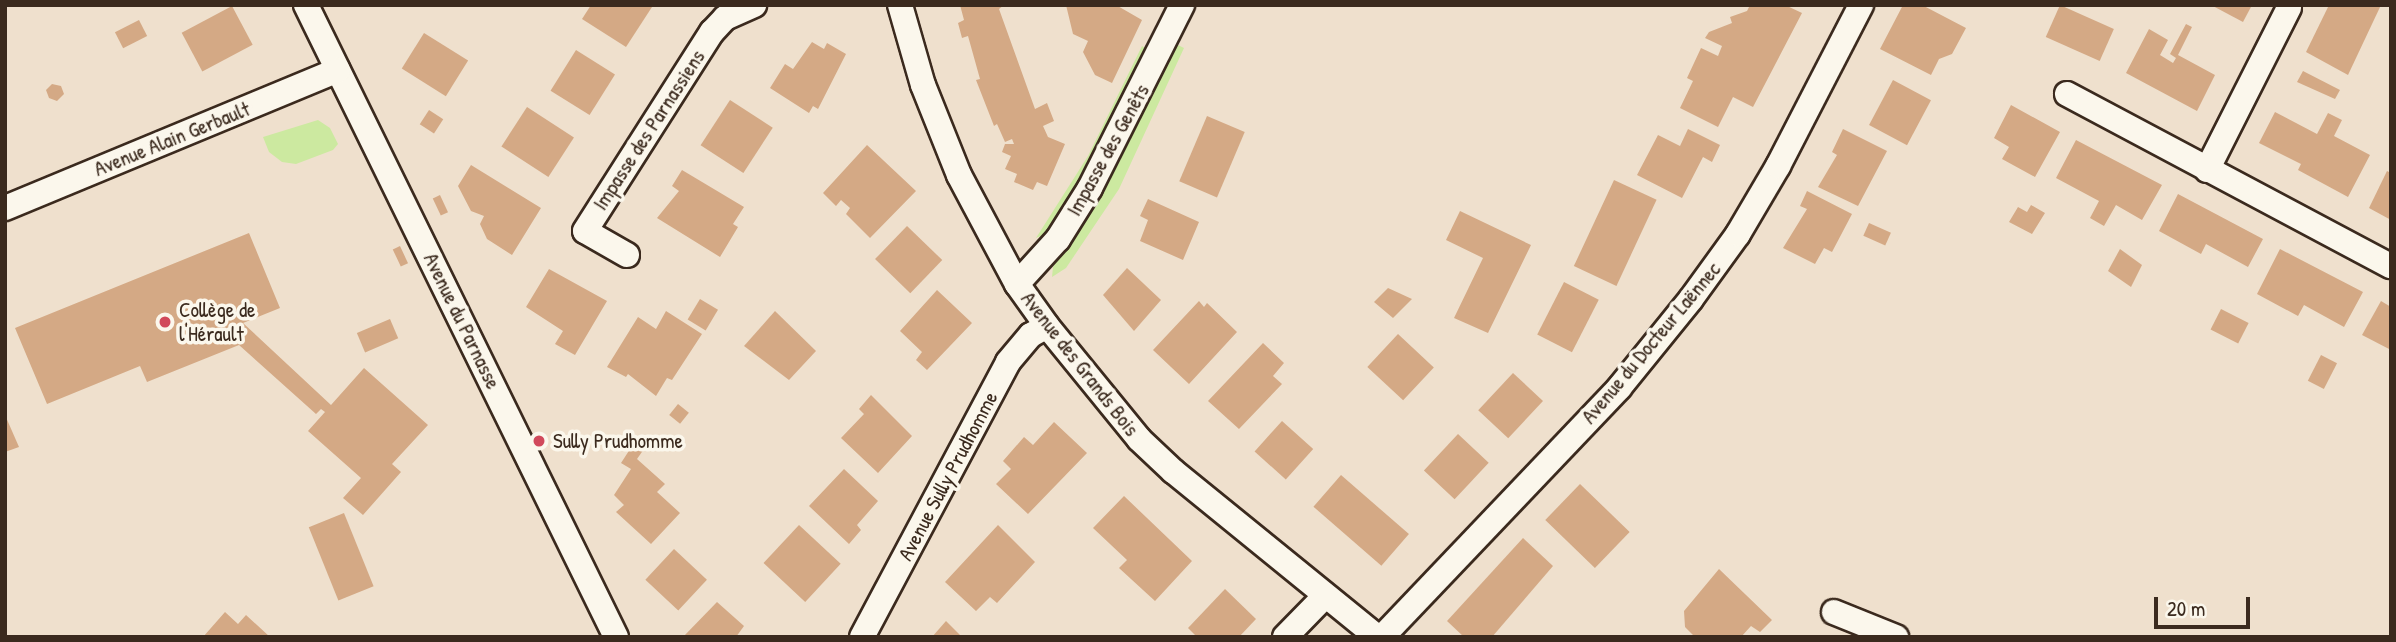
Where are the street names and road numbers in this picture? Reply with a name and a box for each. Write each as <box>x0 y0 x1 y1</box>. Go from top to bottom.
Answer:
street label: Impasse des Parnassiens <box>588 45 710 215</box>
street label: Impasse des Genêts <box>1061 80 1155 220</box>
street label: Avenue Alain Gerbault <box>90 96 254 182</box>
street label: Avenue du Parnasse <box>418 249 506 393</box>
street label: Avenue du Docteur Laënnec <box>1576 257 1726 429</box>
street label: Avenue des Grands Bois <box>1016 287 1144 441</box>
street label: Avenue Sully Prudhomme <box>893 387 1003 565</box>

